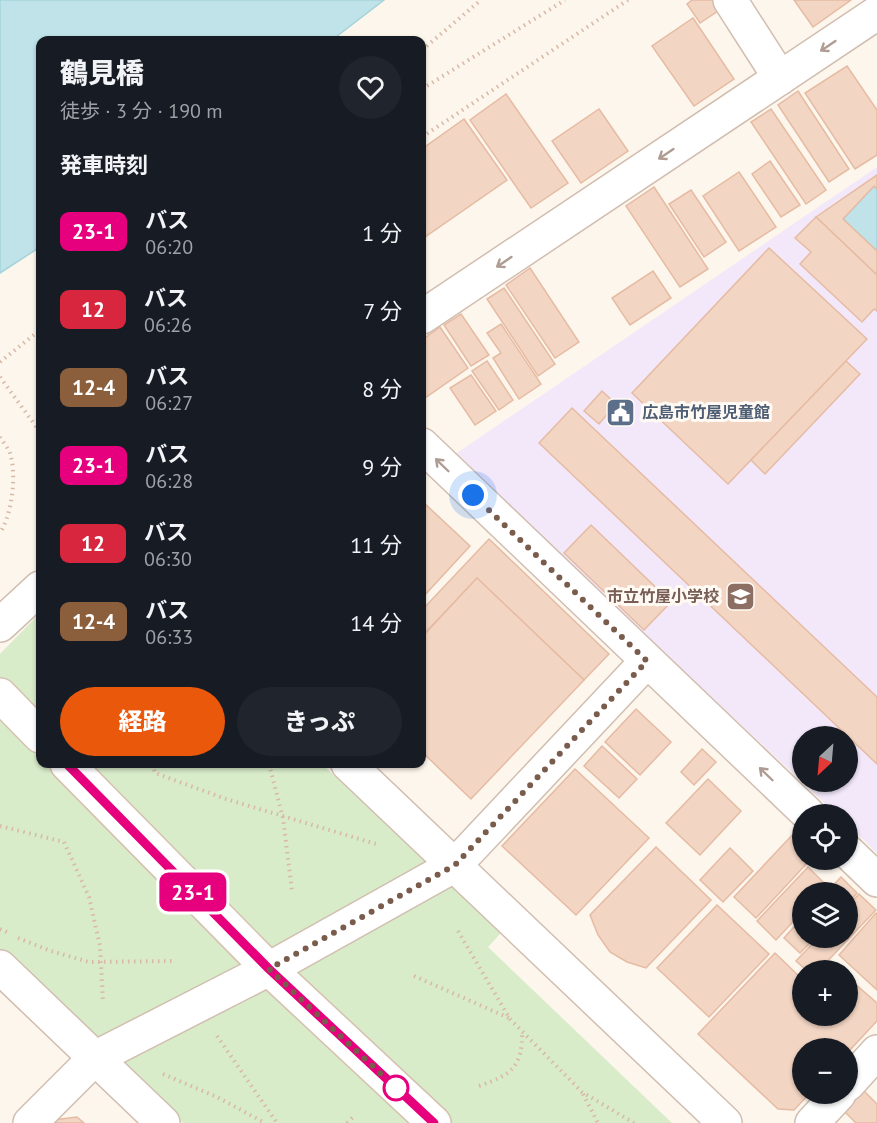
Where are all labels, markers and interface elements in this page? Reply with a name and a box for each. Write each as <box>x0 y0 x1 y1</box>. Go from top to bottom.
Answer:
one-way arrow <box>821 40 837 52</box>
text: 鶴見橋 <box>60 54 144 91</box>
button: heart <box>339 56 402 119</box>
text: 徒歩 · 3 分 · 190 m <box>60 98 223 124</box>
one-way arrow <box>658 148 675 160</box>
text: 発車時刻 <box>60 151 148 179</box>
text: バス <box>145 206 189 234</box>
text: 23-1 <box>72 218 115 245</box>
text: 1 分 <box>362 219 402 247</box>
text: 06:20 <box>145 234 193 260</box>
one-way arrow <box>496 256 513 268</box>
text: バス <box>144 284 188 312</box>
text: 12 <box>81 296 105 323</box>
text: 7 分 <box>363 297 402 325</box>
text: 06:26 <box>144 312 192 338</box>
text: バス <box>145 362 189 390</box>
text: 12-4 <box>72 374 115 401</box>
text: 8 分 <box>362 375 402 403</box>
text: 06:27 <box>145 390 193 416</box>
public building icon: 広島市竹屋児童館 <box>605 396 637 428</box>
place label: 広島市竹屋児童館 <box>642 402 770 422</box>
text: バス <box>145 440 189 468</box>
text: 23-1 <box>72 452 115 479</box>
text: 9 分 <box>362 453 402 481</box>
one-way arrow <box>435 458 450 473</box>
text: 06:28 <box>145 468 193 494</box>
your location <box>458 480 488 510</box>
text: バス <box>144 518 188 546</box>
text: 12 <box>81 530 105 557</box>
text: 11 分 <box>350 531 402 559</box>
text: 06:30 <box>144 546 192 572</box>
school or university icon: 市立竹屋小学校 <box>724 580 756 612</box>
place label: 市立竹屋小学校 <box>607 586 719 606</box>
text: バス <box>145 596 189 624</box>
text: 12-4 <box>72 608 115 635</box>
text: 14 分 <box>350 609 402 637</box>
text: 06:33 <box>145 624 193 650</box>
button: 経路 <box>60 687 225 756</box>
button: きっぷ <box>237 687 402 756</box>
north arrow <box>792 726 858 792</box>
map controls <box>792 726 858 1104</box>
one-way arrow <box>758 767 773 781</box>
button: locate <box>792 804 858 870</box>
line badge: 23-1 <box>151 872 235 912</box>
text: 23-1 <box>171 879 215 906</box>
button: layers <box>792 882 858 948</box>
button: + <box>792 960 858 1026</box>
button: − <box>792 1038 858 1104</box>
unlabelled marker <box>383 1075 409 1101</box>

